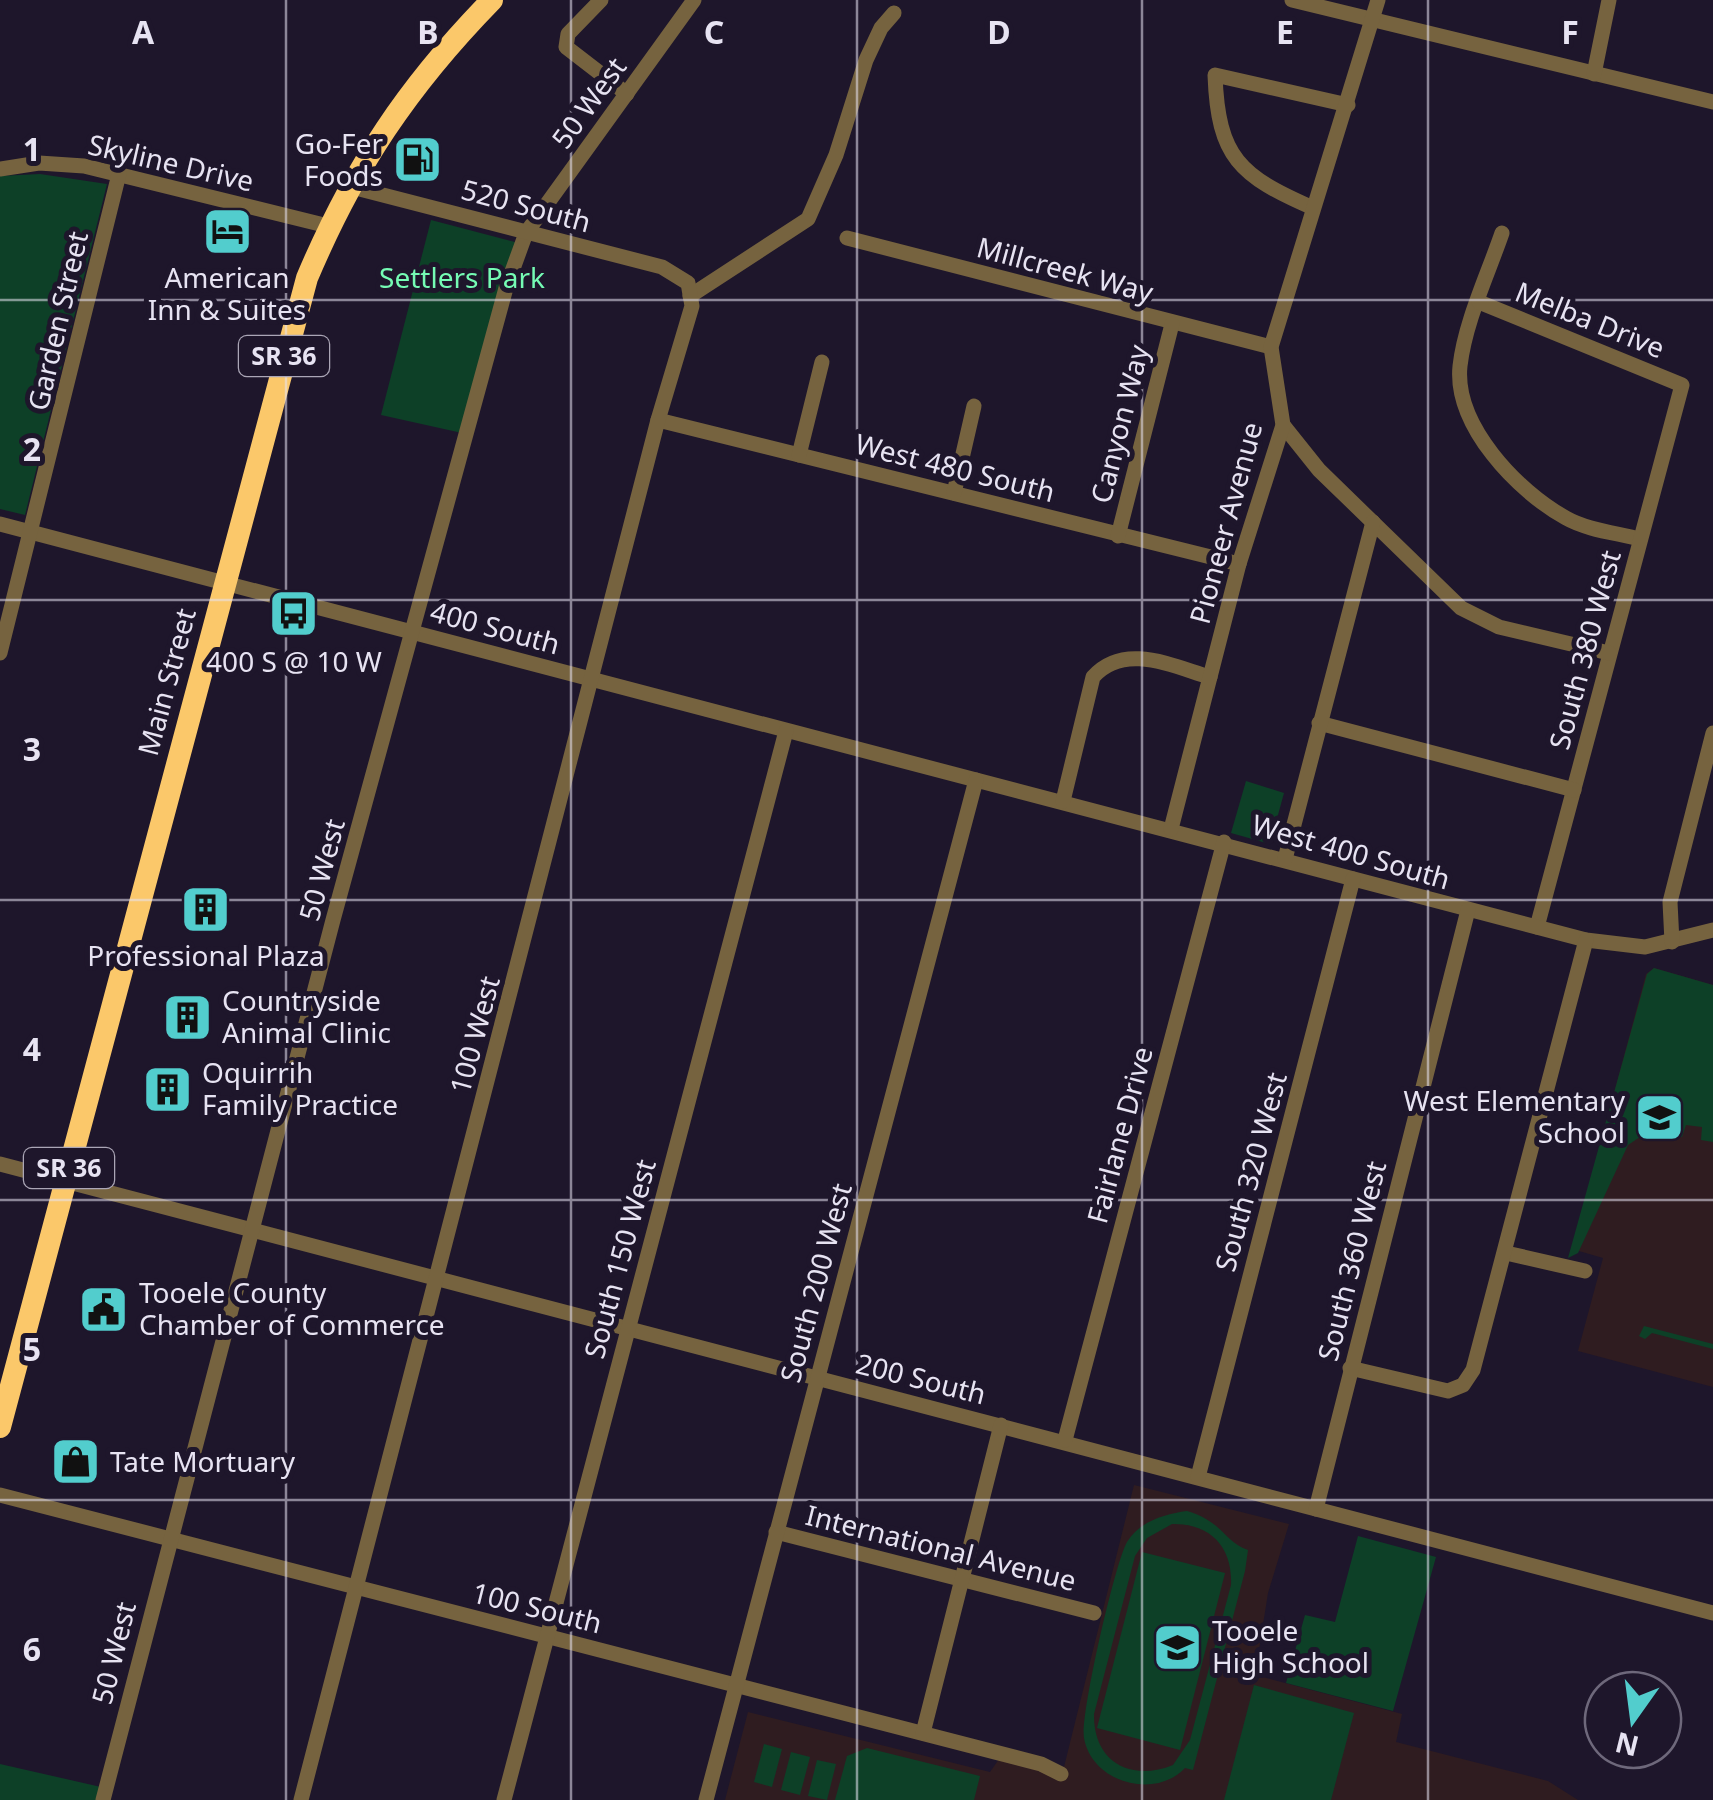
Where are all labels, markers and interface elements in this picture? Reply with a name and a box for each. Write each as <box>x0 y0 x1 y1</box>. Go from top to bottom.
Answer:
text: A <box>132 10 155 53</box>
text: B <box>417 10 439 53</box>
text: C <box>704 10 724 53</box>
text: D <box>987 10 1011 53</box>
text: E <box>1276 10 1294 53</box>
text: F <box>1561 10 1579 53</box>
street label: 50 West <box>542 49 634 156</box>
place label: Go-Fer Foods <box>295 124 383 194</box>
street label: Skyline Drive <box>85 125 258 200</box>
text: 1 <box>23 127 41 170</box>
fuel station icon: Go-Fer Foods <box>392 134 444 186</box>
street label: 520 South <box>457 170 595 241</box>
hotel icon: American Inn & Suites <box>201 205 253 257</box>
street label: Garden Street <box>18 227 96 414</box>
street label: Millcreek Way <box>973 227 1158 311</box>
place label: American Inn & Suites <box>148 258 306 328</box>
park label: Settlers Park <box>379 258 545 296</box>
street label: Melba Drive <box>1510 272 1671 366</box>
road number: SR 36 <box>239 336 329 376</box>
street label: Canyon Way <box>1081 340 1157 507</box>
street label: Pioneer Avenue <box>1180 418 1270 628</box>
street label: West 480 South <box>851 424 1059 510</box>
text: 2 <box>23 427 41 470</box>
street label: South 380 West <box>1539 546 1629 753</box>
bus stop icon: 400 S @ 10 W <box>268 588 320 640</box>
street label: 400 South <box>426 592 564 663</box>
street label: Main Street <box>128 604 204 760</box>
place label: 400 S @ 10 W <box>206 642 382 680</box>
text: 3 <box>23 727 41 770</box>
street label: West 400 South <box>1248 805 1455 897</box>
street label: 50 West <box>289 815 353 925</box>
building icon: Professional Plaza <box>180 883 232 935</box>
place label: Professional Plaza <box>87 936 325 974</box>
street label: 100 West <box>440 972 508 1098</box>
place label: Countryside Animal Clinic <box>222 981 391 1051</box>
building icon: Countryside Animal Clinic <box>161 991 213 1043</box>
text: 4 <box>23 1027 41 1070</box>
street label: Fairlane Drive <box>1077 1042 1161 1227</box>
place label: Oquirrih Family Practice <box>202 1053 398 1123</box>
building icon: Oquirrih Family Practice <box>141 1063 193 1115</box>
street label: South 320 West <box>1205 1068 1295 1275</box>
place label: West Elementary School <box>1403 1081 1626 1151</box>
school or university icon: West Elementary School <box>1634 1091 1686 1143</box>
road number: SR 36 <box>24 1148 114 1188</box>
street label: South 150 West <box>574 1155 664 1362</box>
street label: South 360 West <box>1308 1157 1394 1365</box>
street label: South 200 West <box>770 1179 860 1386</box>
place label: Tooele County Chamber of Commerce <box>139 1273 445 1343</box>
public building icon: Tooele County Chamber of Commerce <box>78 1283 130 1335</box>
text: 5 <box>23 1327 41 1370</box>
street label: 200 South <box>852 1344 990 1412</box>
shop icon: Tate Mortuary <box>49 1436 101 1488</box>
place label: Tate Mortuary <box>110 1442 296 1480</box>
street label: International Avenue <box>802 1495 1080 1599</box>
street label: 100 South <box>468 1573 606 1641</box>
street label: 50 West <box>82 1598 144 1708</box>
place label: Tooele High School <box>1212 1611 1369 1681</box>
school or university icon: Tooele High School <box>1151 1621 1203 1673</box>
text: 6 <box>23 1627 41 1670</box>
north arrow <box>1583 1670 1683 1770</box>
text: N <box>1611 1724 1642 1766</box>

